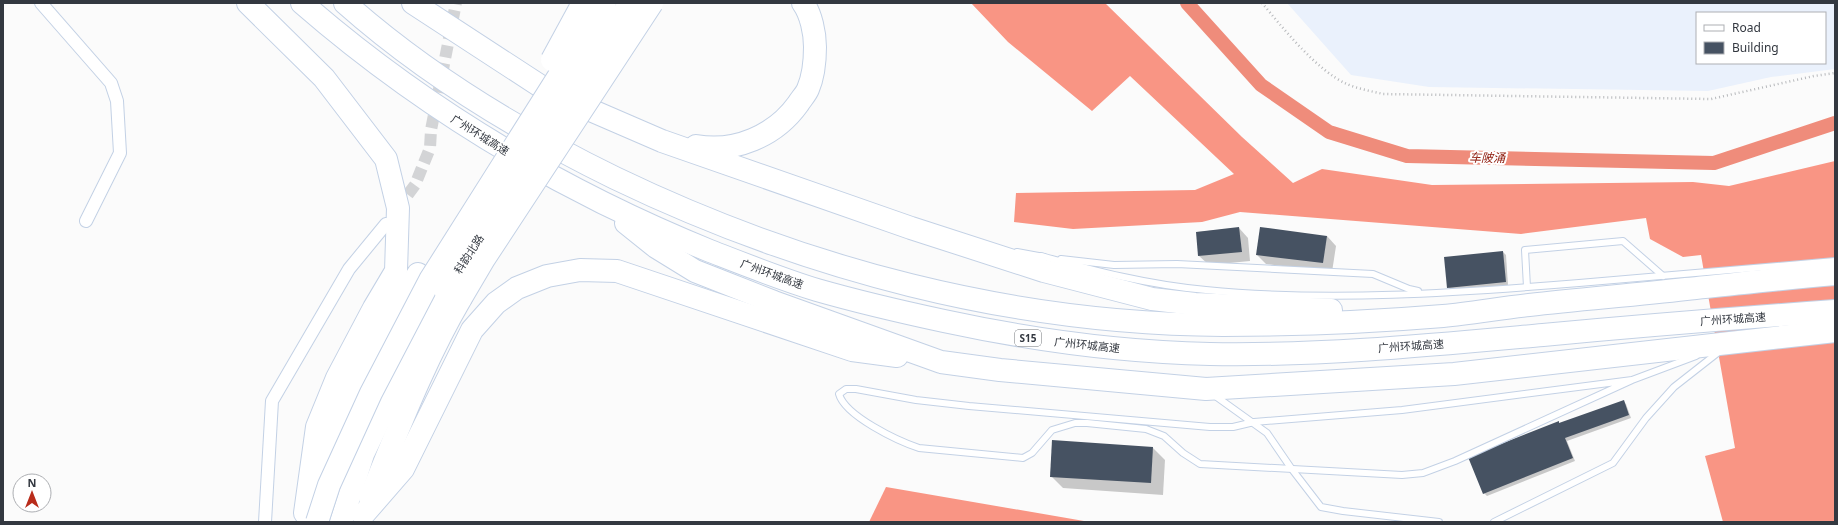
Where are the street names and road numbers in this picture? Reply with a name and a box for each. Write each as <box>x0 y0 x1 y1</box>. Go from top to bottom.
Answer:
street label: 广州环城高速 <box>448 111 512 158</box>
street label: 科韵北路 <box>450 231 487 276</box>
street label: 广州环城高速 <box>739 255 806 292</box>
street label: 广州环城高速 <box>1700 309 1766 328</box>
road number: S15 <box>1015 330 1041 346</box>
street label: 广州环城高速 <box>1053 334 1121 355</box>
street label: 广州环城高速 <box>1378 336 1444 355</box>

